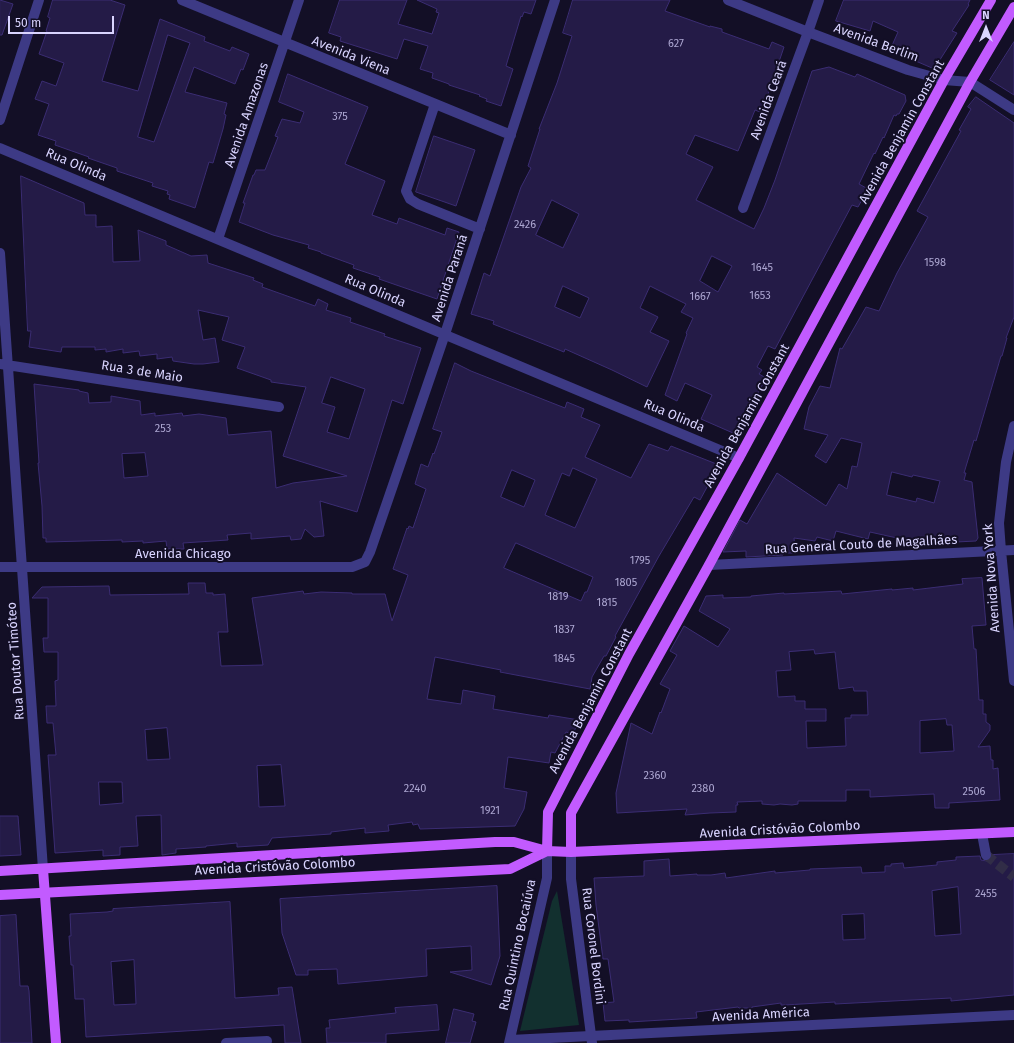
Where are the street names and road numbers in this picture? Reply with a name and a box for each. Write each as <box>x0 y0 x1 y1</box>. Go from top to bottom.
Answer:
street label: Avenida Berlim <box>831 20 921 66</box>
street label: Avenida Viena <box>310 33 392 79</box>
street label: Avenida Benjamin Constant <box>856 57 948 207</box>
street label: Avenida Ceará <box>747 58 791 142</box>
street label: Avenida Amazonas <box>222 60 272 170</box>
street label: Rua Olinda <box>43 145 109 185</box>
street label: Avenida Paraná <box>429 232 471 324</box>
street label: Rua Olinda <box>342 271 408 311</box>
street label: Avenida Benjamin Constant <box>701 341 793 491</box>
street label: Rua 3 de Maio <box>100 358 184 386</box>
street label: Rua Olinda <box>641 396 707 436</box>
street label: Avenida Nova York <box>980 523 1004 633</box>
street label: Rua General Couto de Magalhães <box>764 532 958 558</box>
street label: Avenida Chicago <box>135 546 231 562</box>
street label: Rua Doutor Timóteo <box>4 601 28 721</box>
street label: Avenida Benjamin Constant <box>546 626 636 776</box>
street label: Avenida Cristóvão Colombo <box>699 818 861 842</box>
street label: Avenida Cristóvão Colombo <box>194 855 356 879</box>
street label: Rua Quintino Bocaiúva <box>496 878 540 1012</box>
street label: Rua Coronel Bordini <box>578 887 608 1005</box>
street label: Avenida América <box>712 1005 810 1025</box>

